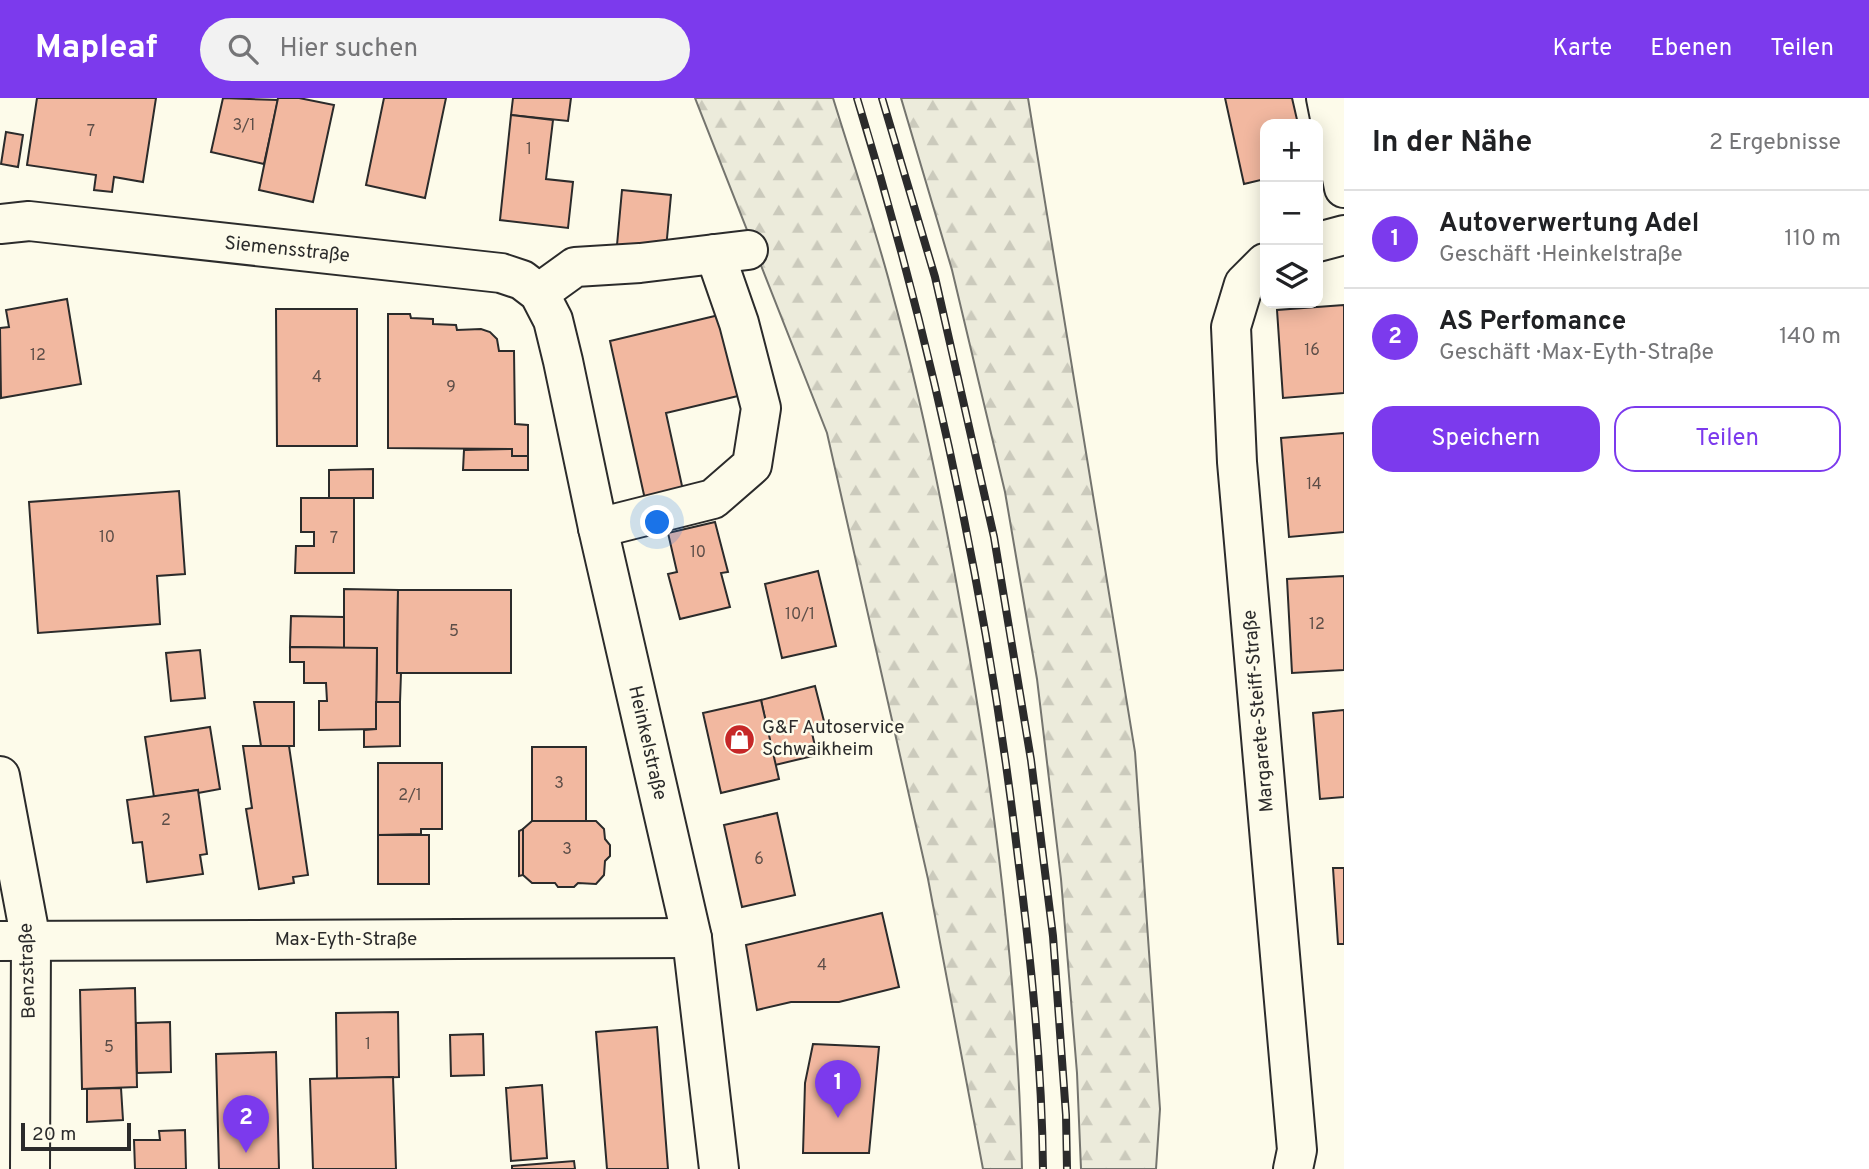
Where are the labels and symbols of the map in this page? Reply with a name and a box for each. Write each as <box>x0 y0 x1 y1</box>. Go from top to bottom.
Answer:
house number: 3/1 <box>233 116 255 136</box>
house number: 7 <box>87 122 95 142</box>
house number: 1 <box>526 140 532 160</box>
street label: Siemensstraße <box>223 231 351 269</box>
house number: 16 <box>1304 341 1320 361</box>
house number: 12 <box>30 346 46 366</box>
house number: 4 <box>312 368 322 388</box>
house number: 9 <box>446 378 456 398</box>
house number: 14 <box>1306 475 1322 495</box>
your location <box>640 505 674 539</box>
house number: 10 <box>99 528 115 548</box>
house number: 7 <box>330 529 338 549</box>
house number: 10 <box>690 543 706 563</box>
house number: 10/1 <box>785 605 815 625</box>
street label: Margarete-Steiff-Straße <box>1238 609 1280 813</box>
house number: 12 <box>1309 615 1325 635</box>
house number: 5 <box>449 622 459 642</box>
street label: Heinkelstraße <box>622 683 672 803</box>
place label: G&F Autoservice Schwaikheim <box>762 716 904 762</box>
shop icon: G&F Autoservice Schwaikheim <box>722 722 756 756</box>
house number: 3 <box>554 774 564 794</box>
house number: 2/1 <box>398 786 422 806</box>
house number: 2 <box>161 811 171 831</box>
house number: 3 <box>562 840 572 860</box>
house number: 6 <box>754 850 764 870</box>
street label: Benzstraße <box>14 923 42 1019</box>
street label: Max-Eyth-Straße <box>275 928 417 952</box>
house number: 4 <box>817 956 827 976</box>
house number: 1 <box>365 1035 371 1055</box>
house number: 5 <box>104 1038 114 1058</box>
pin: 1 <box>815 1060 861 1118</box>
pin: 2 <box>223 1095 269 1153</box>
scale bar <box>21 1120 131 1152</box>

